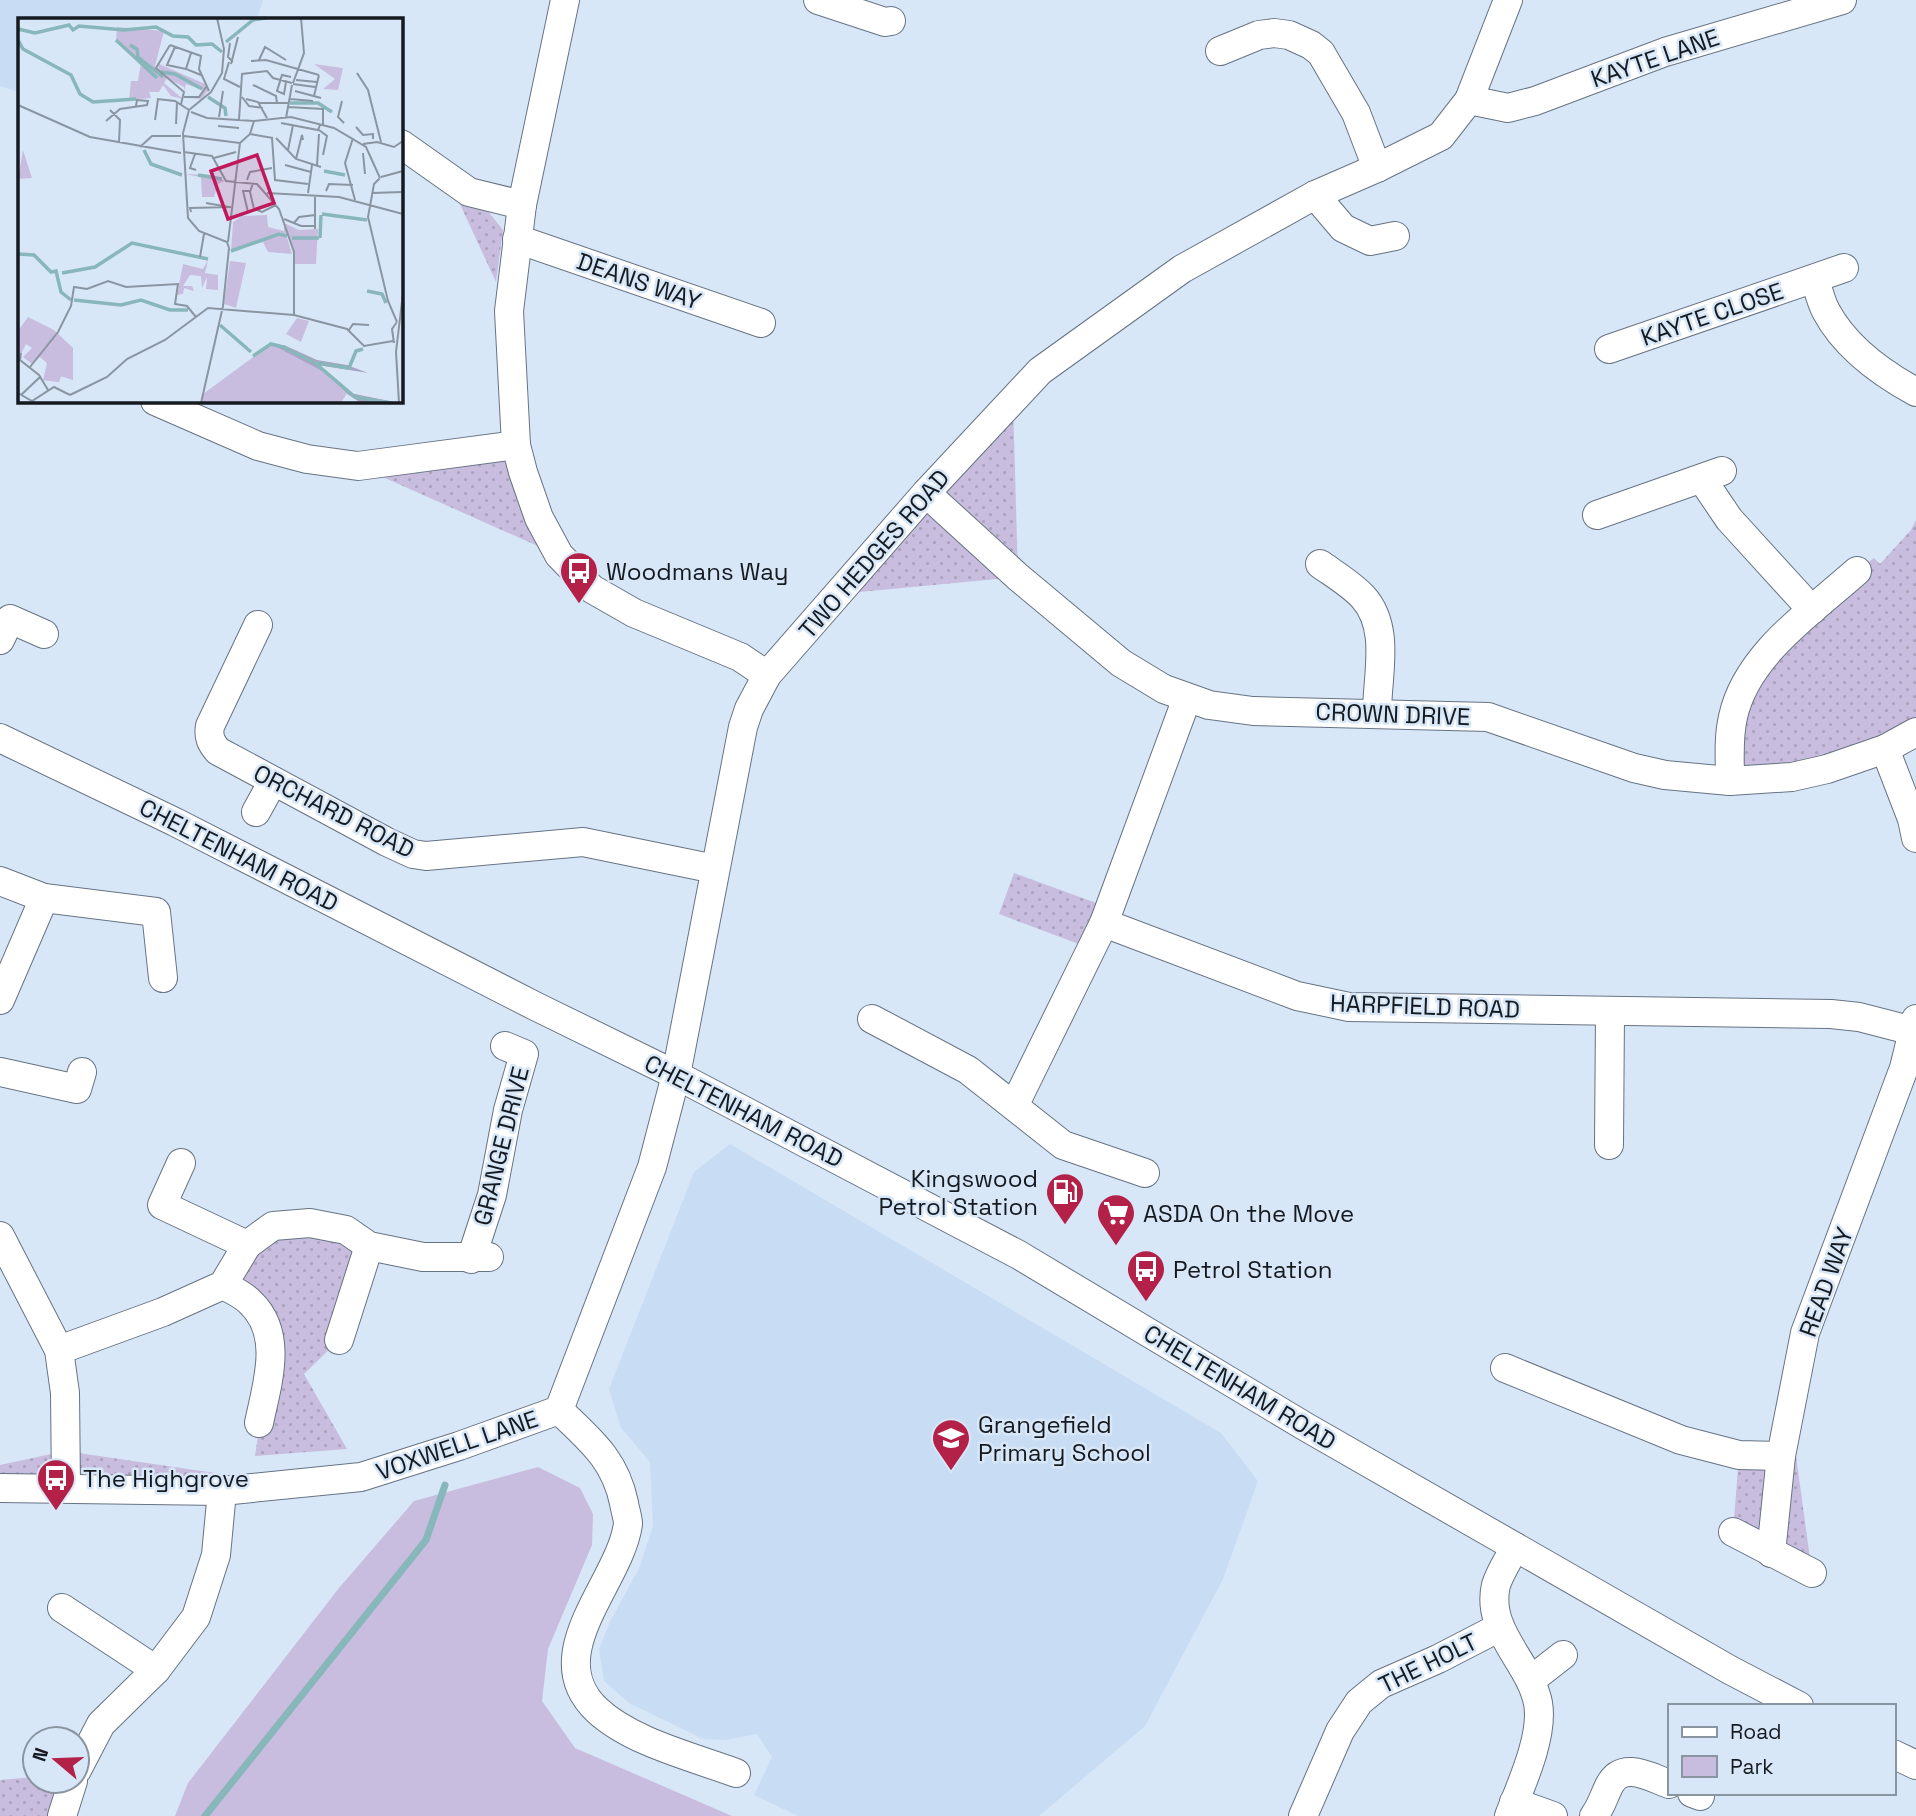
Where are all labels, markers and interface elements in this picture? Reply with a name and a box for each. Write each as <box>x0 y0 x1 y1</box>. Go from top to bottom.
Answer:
inset map <box>18 18 402 402</box>
street label: KAYTE LANE <box>1587 22 1723 94</box>
street label: DEANS WAY <box>573 245 706 317</box>
street label: KAYTE CLOSE <box>1637 275 1787 353</box>
street label: TWO HEDGES ROAD <box>792 463 956 645</box>
bus stop icon: Woodmans Way <box>558 550 600 605</box>
place label: Woodmans Way <box>606 556 789 587</box>
street label: CROWN DRIVE <box>1315 696 1471 732</box>
street label: ORCHARD ROAD <box>248 757 420 865</box>
street label: CHELTENHAM ROAD <box>134 791 344 919</box>
street label: HARPFIELD ROAD <box>1330 987 1520 1025</box>
street label: CHELTENHAM ROAD <box>639 1047 849 1175</box>
street label: GRANGE DRIVE <box>466 1063 536 1229</box>
place label: Kingswood Petrol Station <box>879 1163 1038 1222</box>
fuel station icon: Kingswood Petrol Station <box>1044 1171 1086 1226</box>
supermarket icon: ASDA On the Move <box>1095 1192 1137 1247</box>
place label: ASDA On the Move <box>1143 1198 1354 1229</box>
street label: READ WAY <box>1792 1223 1860 1341</box>
bus stop icon: Petrol Station <box>1125 1248 1167 1303</box>
place label: Petrol Station <box>1173 1254 1332 1285</box>
street label: CHELTENHAM ROAD <box>1138 1317 1342 1457</box>
street label: VOXWELL LANE <box>372 1403 542 1487</box>
place label: Grangefield Primary School <box>978 1409 1151 1468</box>
school or university icon: Grangefield Primary School <box>930 1417 972 1472</box>
bus stop icon: The Highgrove <box>35 1457 77 1512</box>
place label: The Highgrove <box>83 1463 249 1494</box>
street label: THE HOLT <box>1373 1626 1483 1700</box>
legend <box>1668 1704 1895 1795</box>
text: Road <box>1730 1718 1782 1745</box>
north arrow <box>21 1725 91 1795</box>
text: N <box>27 1745 54 1765</box>
text: Park <box>1730 1753 1774 1780</box>

